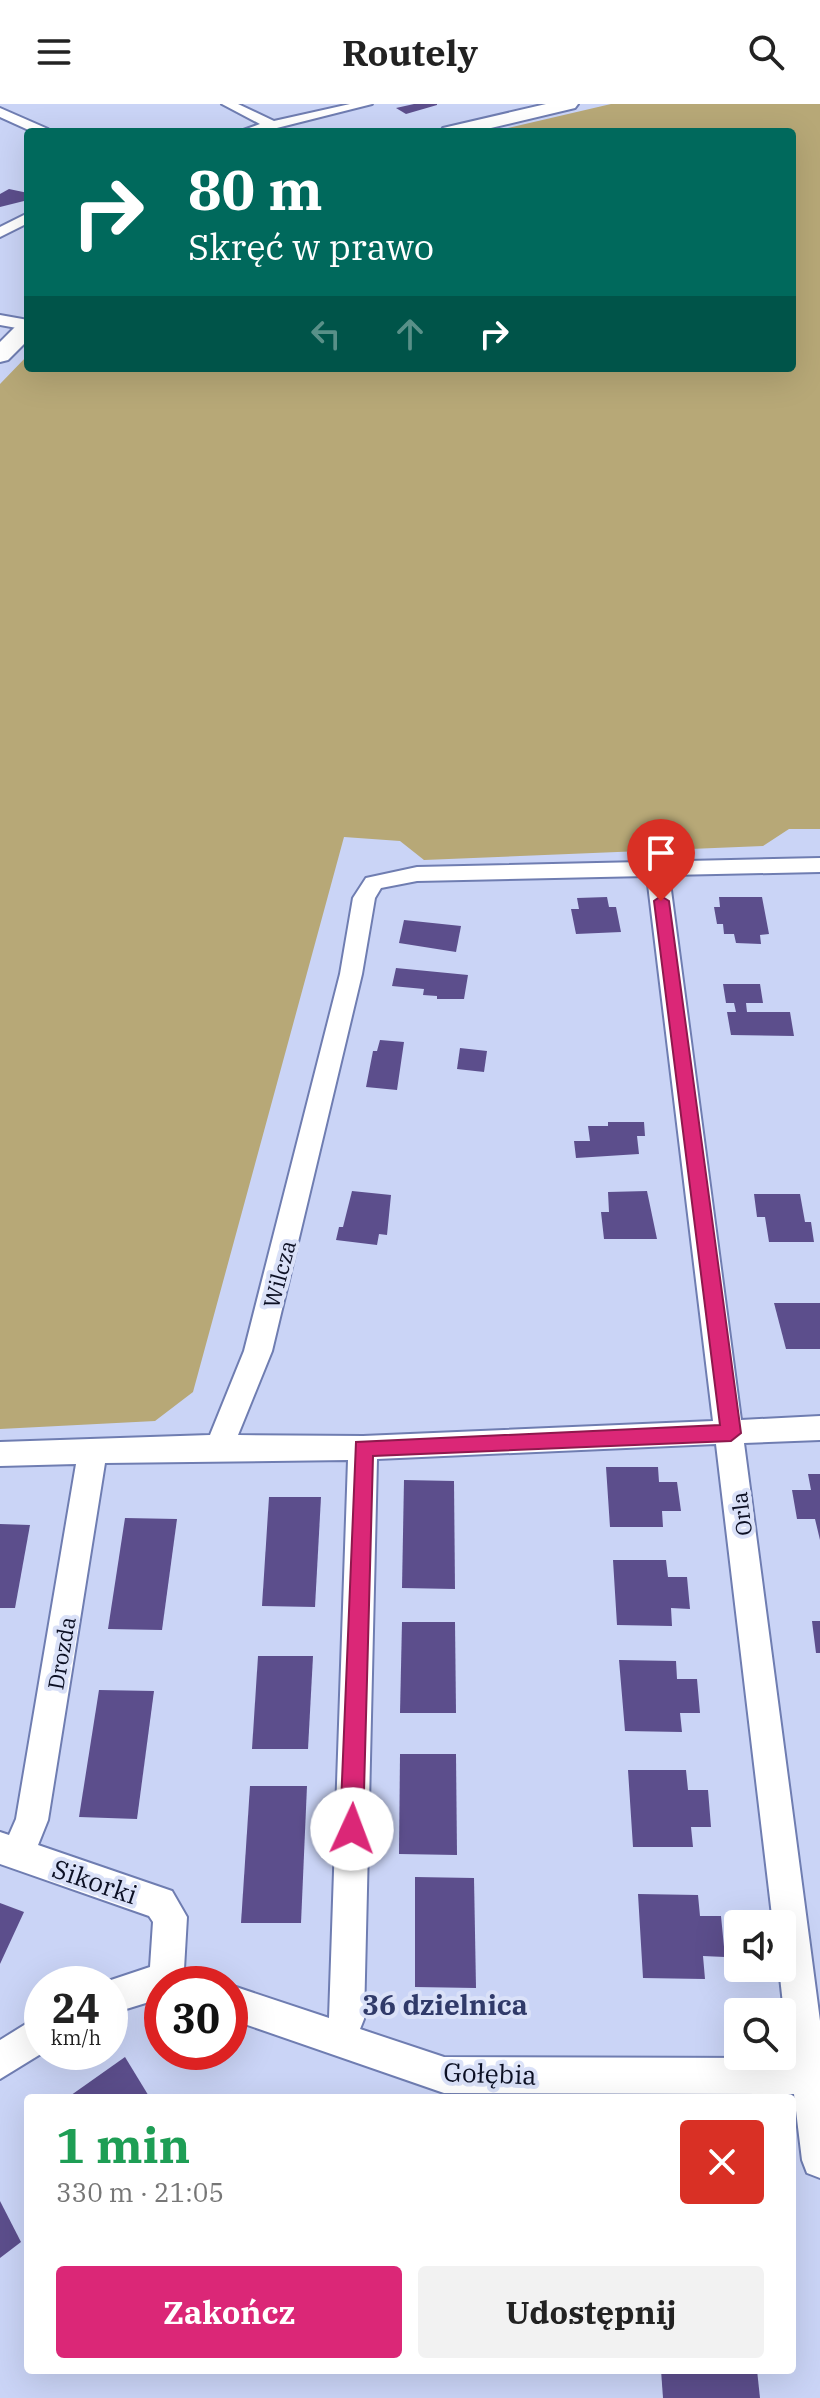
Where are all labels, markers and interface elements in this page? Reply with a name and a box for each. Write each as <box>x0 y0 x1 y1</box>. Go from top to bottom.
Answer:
text: Routely <box>342 29 478 76</box>
icon: menu <box>32 30 76 74</box>
icon: search <box>744 30 788 74</box>
text: 80 m <box>188 153 323 225</box>
icon: right <box>56 160 160 264</box>
text: Skręć w prawo <box>188 223 434 270</box>
icon: left <box>304 312 348 356</box>
icon: ahead <box>388 312 432 356</box>
icon: right <box>472 312 516 356</box>
pin <box>627 819 695 901</box>
icon: arrive <box>639 831 683 875</box>
street label: Wilcza <box>256 1237 302 1311</box>
street label: Orla <box>724 1490 758 1538</box>
street label: Drozda <box>40 1614 82 1692</box>
position arrow <box>310 1787 394 1871</box>
street label: Sikorki <box>48 1851 142 1911</box>
map controls <box>724 1910 796 2070</box>
button: sound <box>724 1910 796 1982</box>
speed limit sign: 30 <box>144 1966 248 2070</box>
text: 24 <box>52 1982 100 2034</box>
district label: 36 dzielnica <box>362 1986 528 2023</box>
button: search <box>724 1998 796 2070</box>
text: km/h <box>51 2024 101 2051</box>
street label: Gołębia <box>443 2054 537 2092</box>
text: 1 min <box>56 2114 190 2176</box>
button: close <box>680 2120 764 2204</box>
text: 330 m · 21:05 <box>56 2175 224 2209</box>
button: Zakończ <box>56 2266 402 2358</box>
button: Udostępnij <box>418 2266 764 2358</box>

